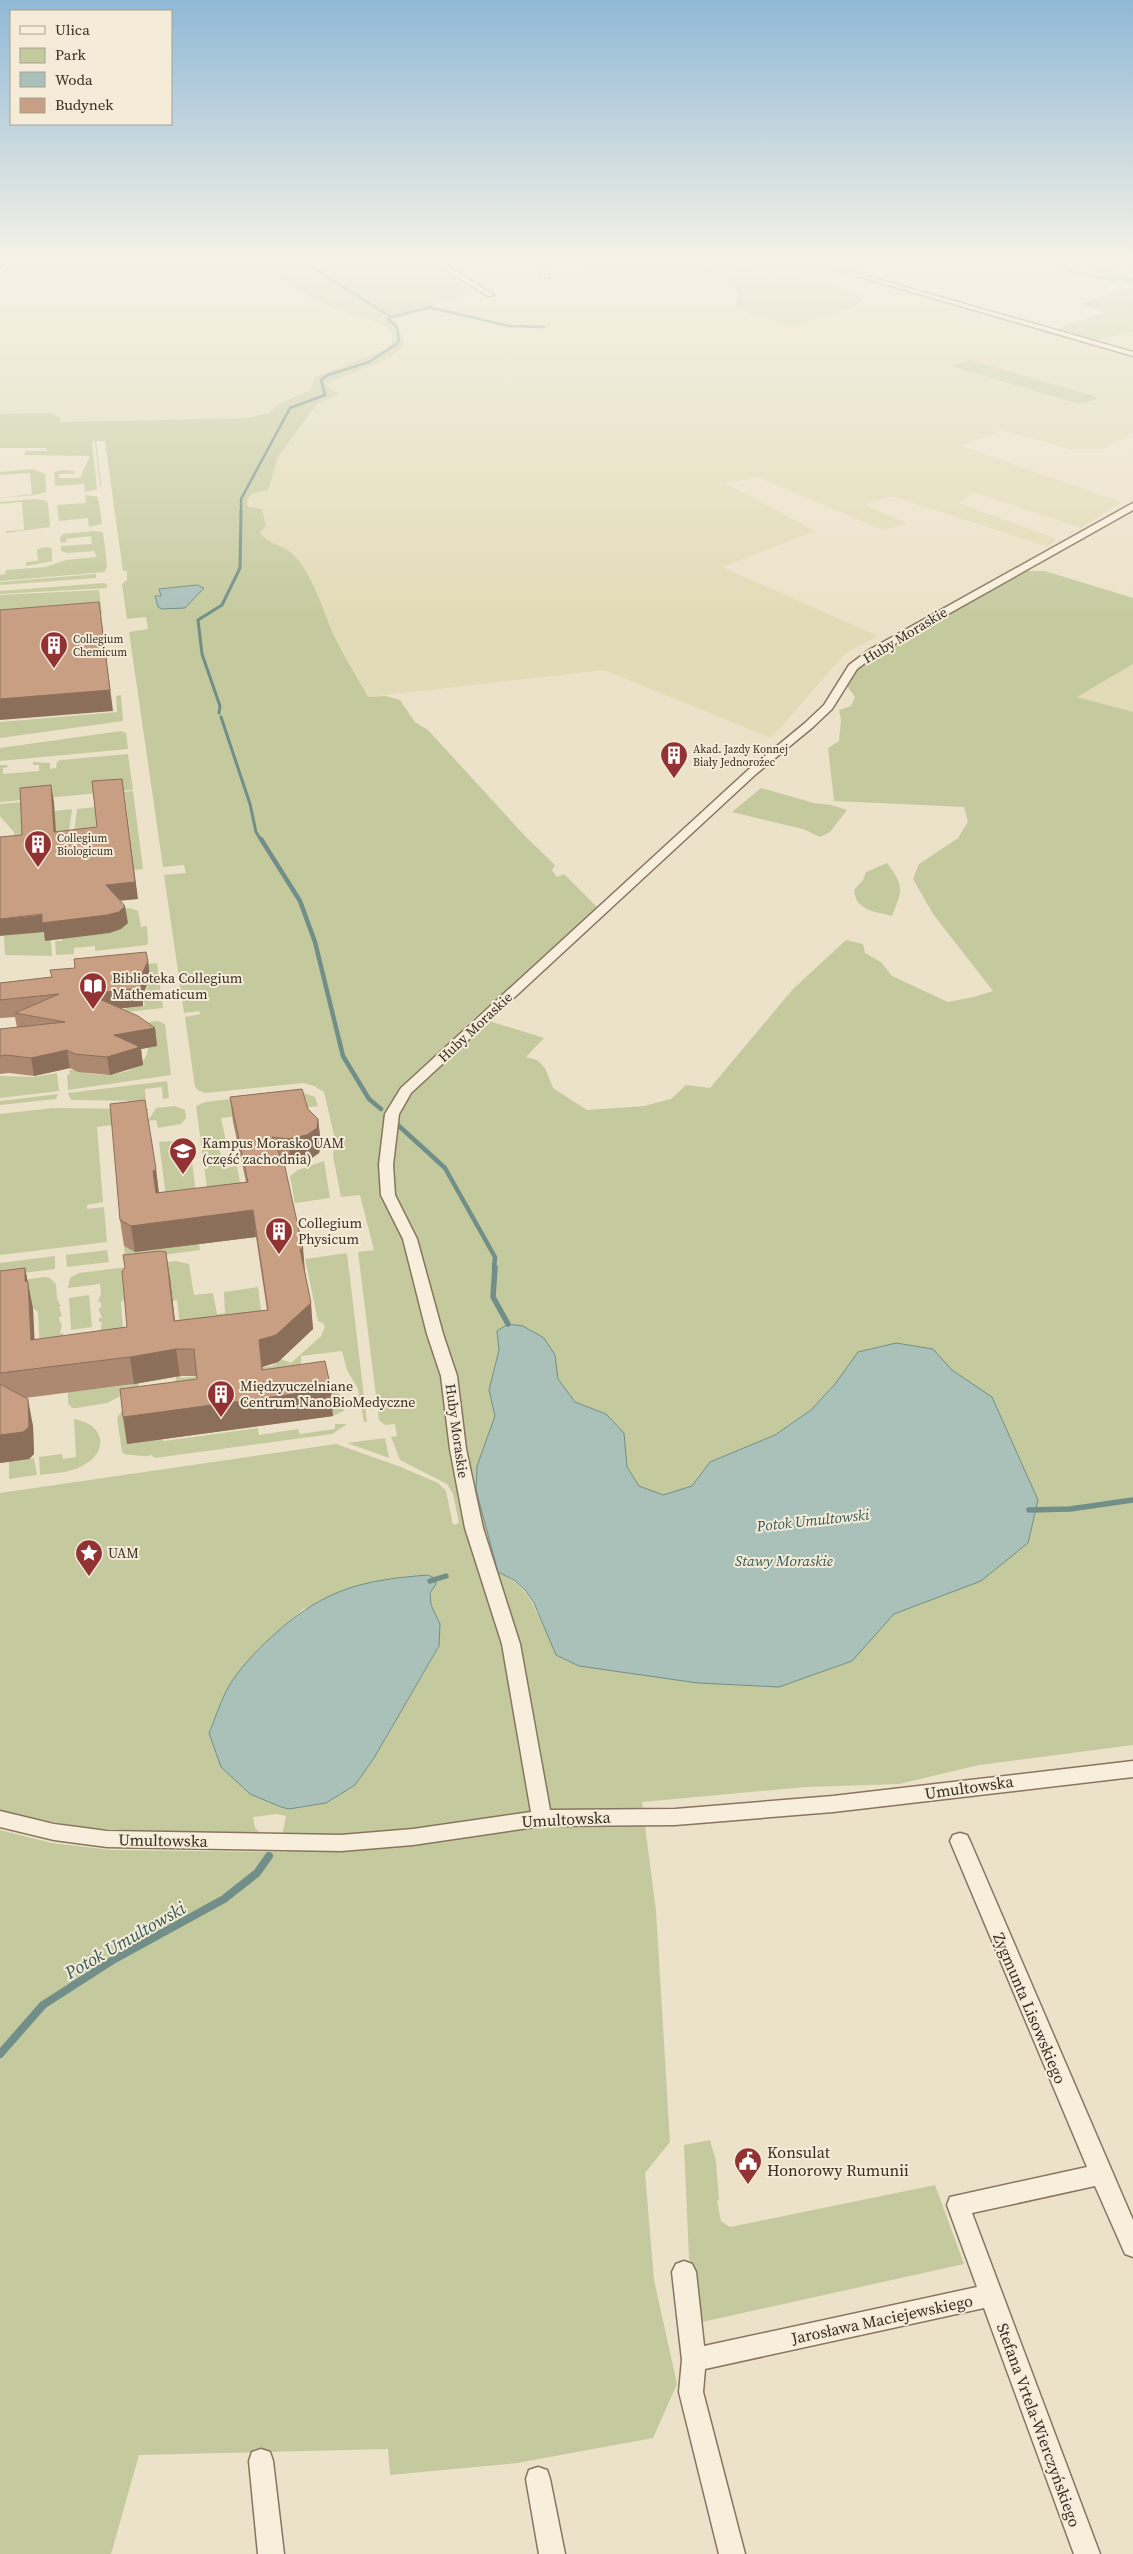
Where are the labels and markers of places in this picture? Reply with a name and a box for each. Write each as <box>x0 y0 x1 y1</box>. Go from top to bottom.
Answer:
building icon: Collegium Chemicum <box>39 630 69 669</box>
place label: Collegium Chemicum <box>73 632 127 660</box>
building icon: Akad. Jazdy Konnej Biały Jednorożec <box>659 740 689 779</box>
place label: Akad. Jazdy Konnej Biały Jednorożec <box>693 742 788 770</box>
building icon: Collegium Biologicum <box>23 829 53 868</box>
place label: Collegium Biologicum <box>57 831 113 859</box>
place label: Biblioteka Collegium Mathematicum <box>112 968 243 1004</box>
library icon: Biblioteka Collegium Mathematicum <box>78 971 108 1010</box>
place label: Kampus Morasko UAM (część zachodnia) <box>202 1133 344 1169</box>
school or university icon: Kampus Morasko UAM (część zachodnia) <box>168 1136 198 1175</box>
place label: Collegium Physicum <box>298 1213 362 1249</box>
building icon: Collegium Physicum <box>264 1216 294 1255</box>
place label: Międzyuczelniane Centrum NanoBioMedyczne <box>240 1376 416 1412</box>
building icon: Międzyuczelniane Centrum NanoBioMedyczne <box>206 1379 236 1418</box>
place icon: UAM <box>74 1538 104 1577</box>
place label: UAM <box>108 1543 139 1563</box>
place label: Konsulat Honorowy Rumunii <box>767 2141 909 2181</box>
public building icon: Konsulat Honorowy Rumunii <box>733 2146 763 2185</box>

